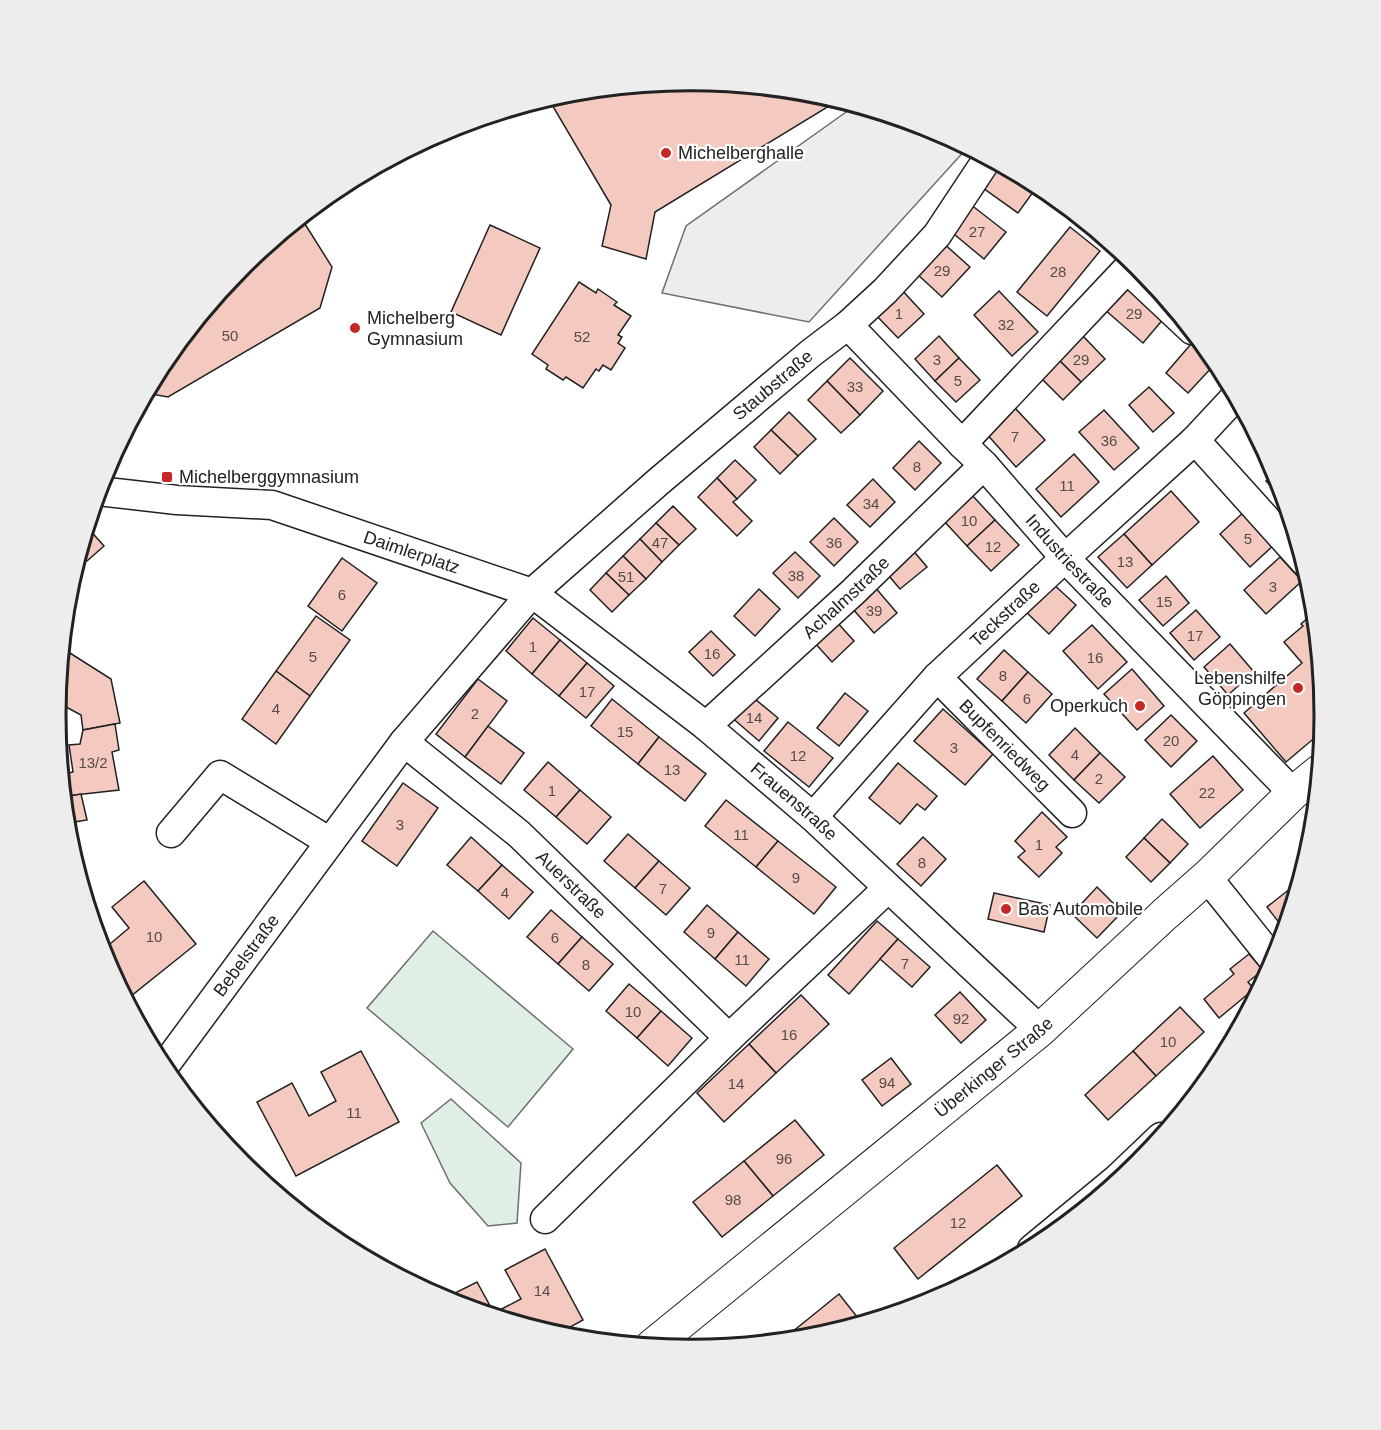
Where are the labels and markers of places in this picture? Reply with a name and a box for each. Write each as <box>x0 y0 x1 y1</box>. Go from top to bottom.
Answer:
place label: Michelberghalle <box>678 143 804 163</box>
marker: Michelberghalle <box>659 146 673 160</box>
place label: Michelberg Gymnasium <box>367 308 463 349</box>
marker: Michelberg Gymnasium <box>348 321 362 335</box>
place label: Michelberggymnasium <box>179 467 359 487</box>
marker: Michelberggymnasium <box>160 470 174 484</box>
place label: Lebenshilfe Göppingen <box>1194 668 1286 709</box>
marker: Lebenshilfe Göppingen <box>1291 681 1305 695</box>
place label: Operkuch <box>1050 696 1128 716</box>
marker: Operkuch <box>1133 699 1147 713</box>
place label: Bas Automobile <box>1018 899 1143 919</box>
marker: Bas Automobile <box>999 902 1013 916</box>

